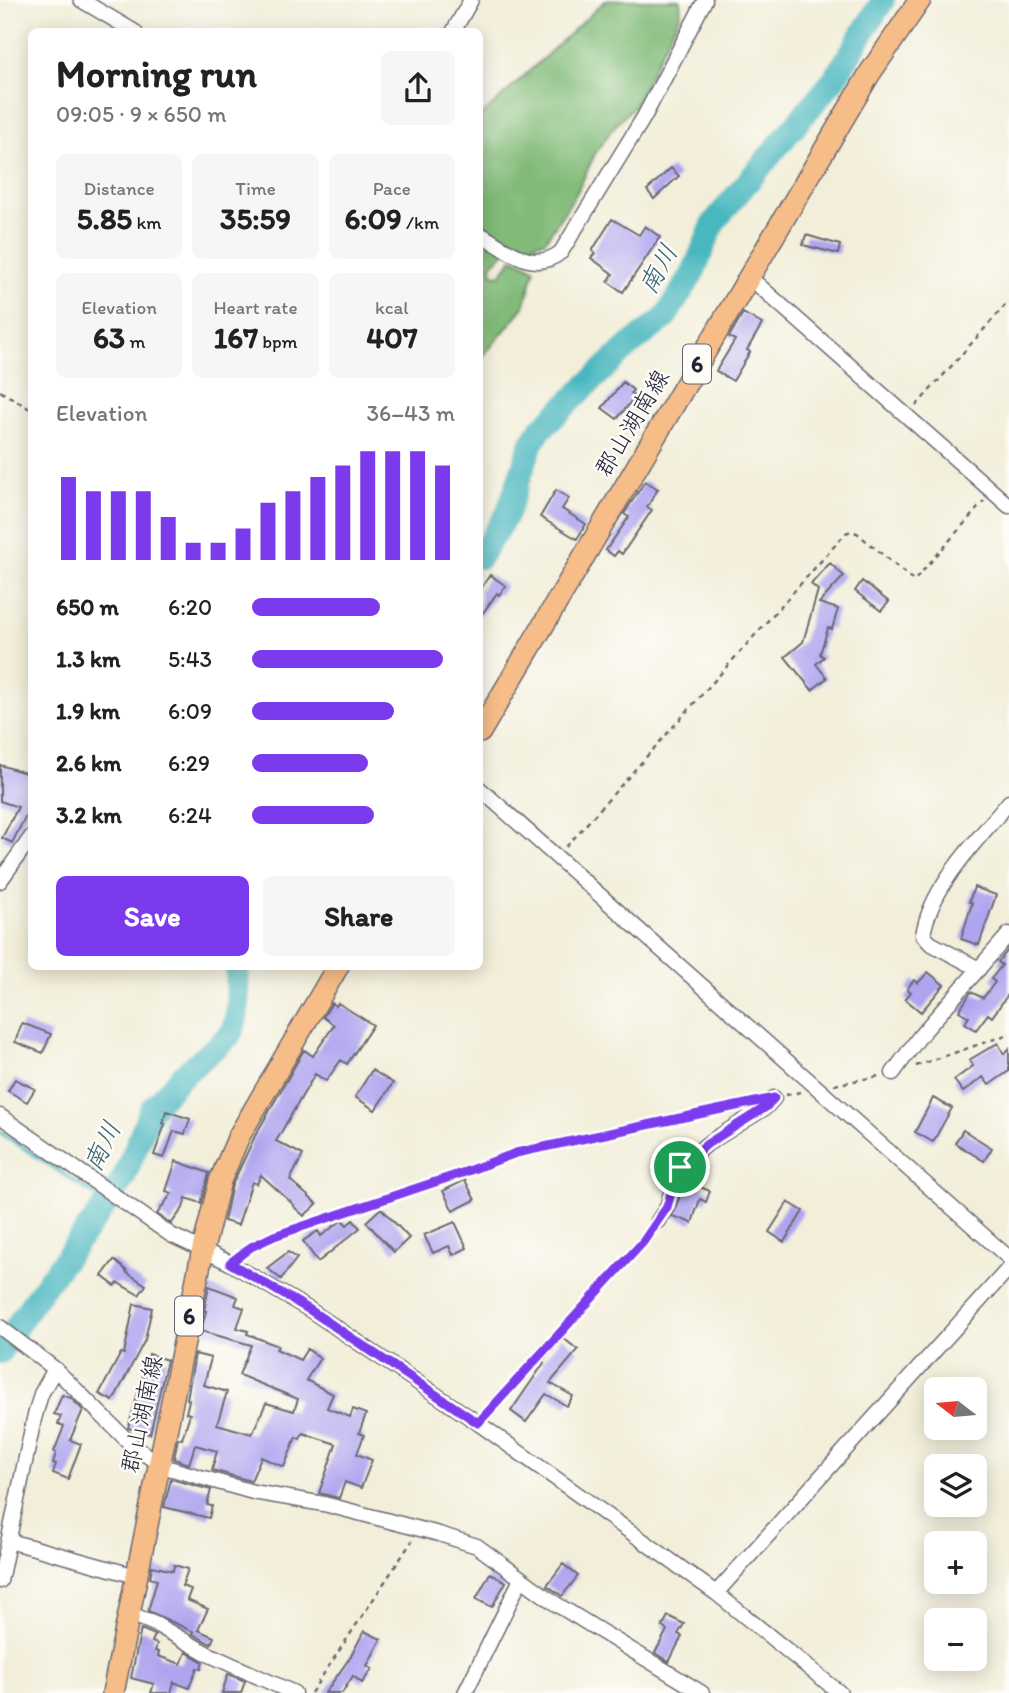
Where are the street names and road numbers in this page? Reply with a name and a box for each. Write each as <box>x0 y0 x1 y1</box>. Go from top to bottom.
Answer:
road number: 6 <box>683 344 711 384</box>
street label: 郡山湖南線 <box>588 364 675 482</box>
road number: 6 <box>175 1296 203 1336</box>
street label: 郡山湖南線 <box>115 1352 168 1476</box>

